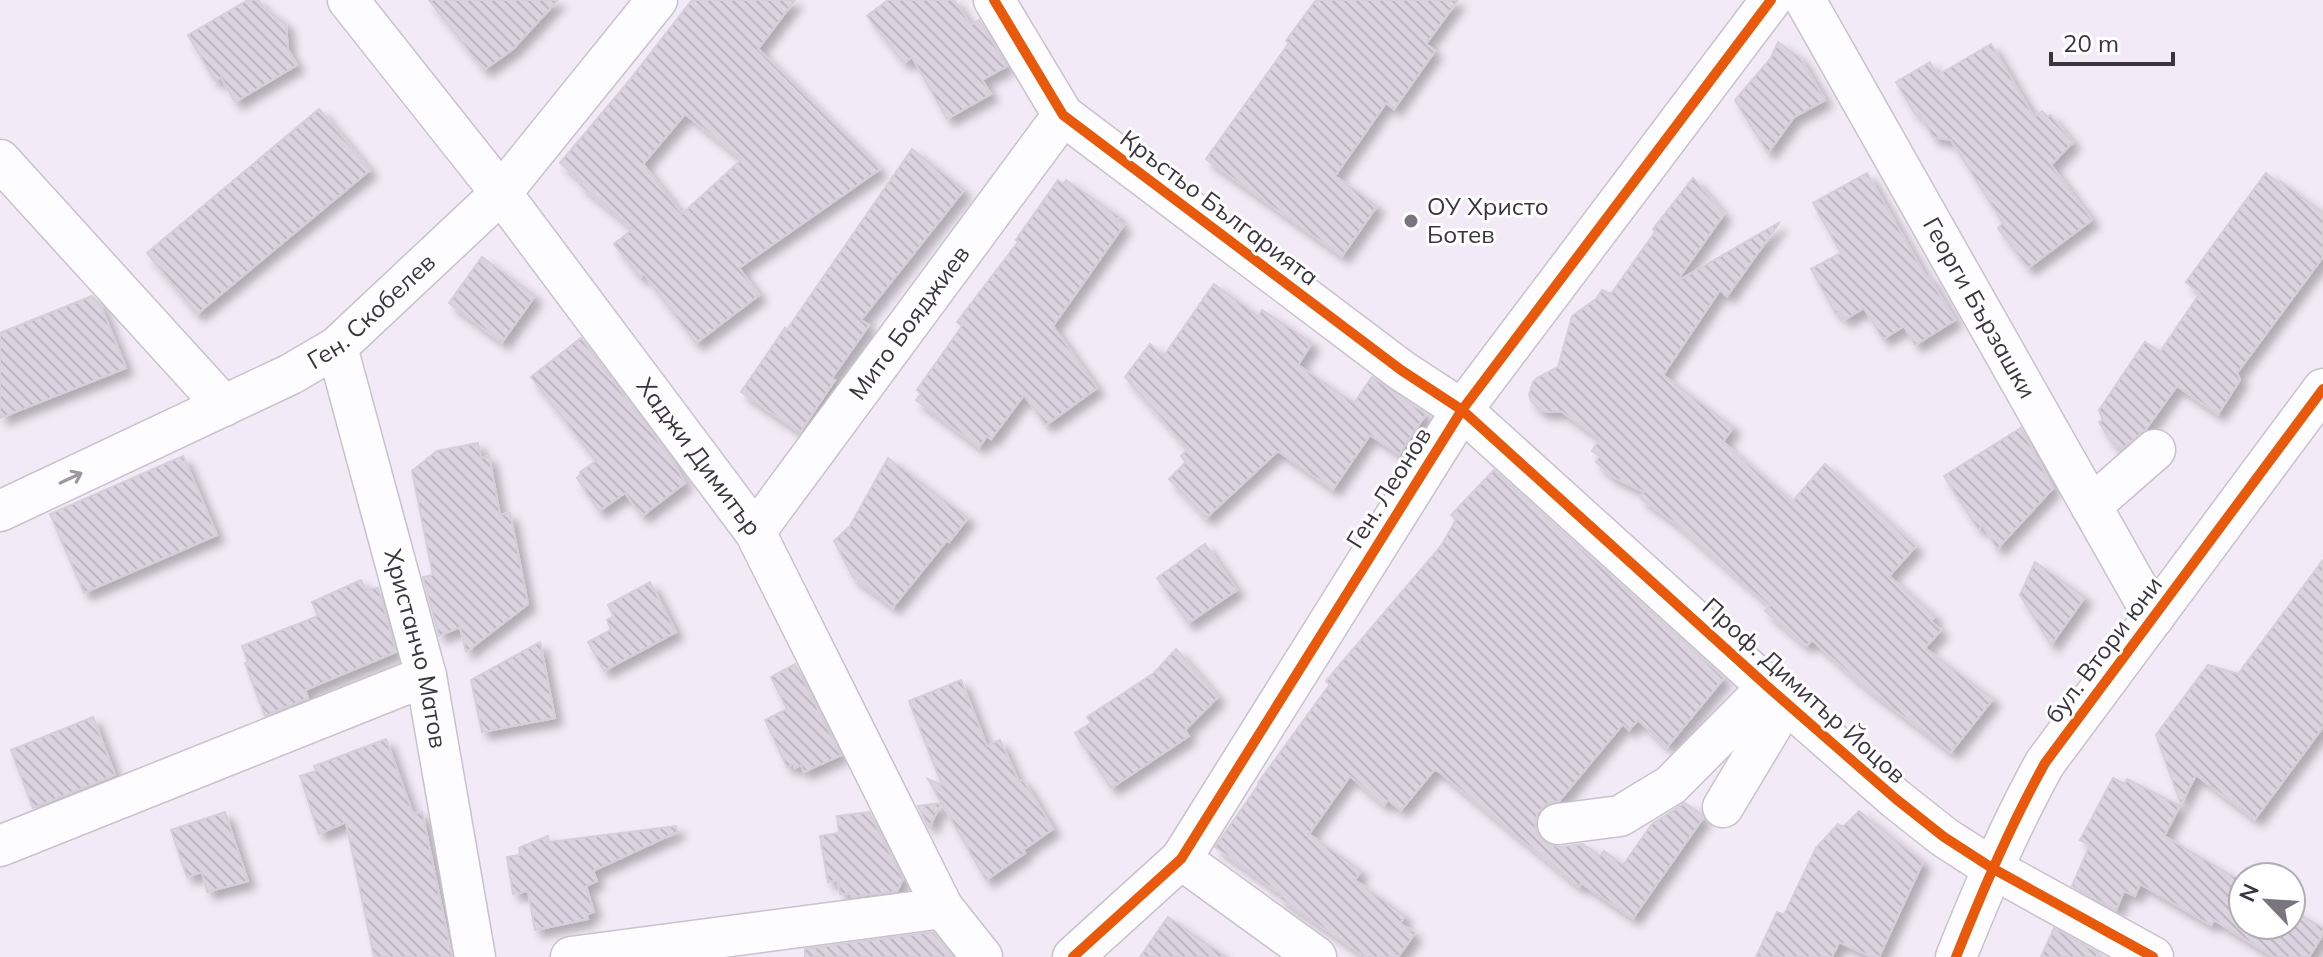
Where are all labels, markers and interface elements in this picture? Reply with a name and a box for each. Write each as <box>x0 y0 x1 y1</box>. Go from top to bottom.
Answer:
scale bar <box>2051 16 2173 66</box>
text: 20 m <box>2063 28 2119 58</box>
street label: Кръстьо Българията <box>1115 123 1325 292</box>
place label: ОУ Христо Ботев <box>1427 191 1549 249</box>
marker: ОУ Христо Ботев <box>1402 212 1420 230</box>
street label: Георги Бързашки <box>1917 212 2043 403</box>
street label: Мито Бояджиев <box>842 239 975 405</box>
street label: Ген. Скобелев <box>302 247 441 375</box>
street label: Хаджи Димитър <box>631 371 768 541</box>
street label: Ген. Леонов <box>1339 421 1437 554</box>
one-way arrow <box>58 470 82 485</box>
street label: Христанчо Матов <box>378 546 454 750</box>
street label: бул. Втори юни <box>2038 570 2168 729</box>
street label: Проф. Димитър Йоцов <box>1697 591 1913 790</box>
north arrow <box>2227 861 2307 941</box>
text: N <box>2233 879 2265 906</box>

